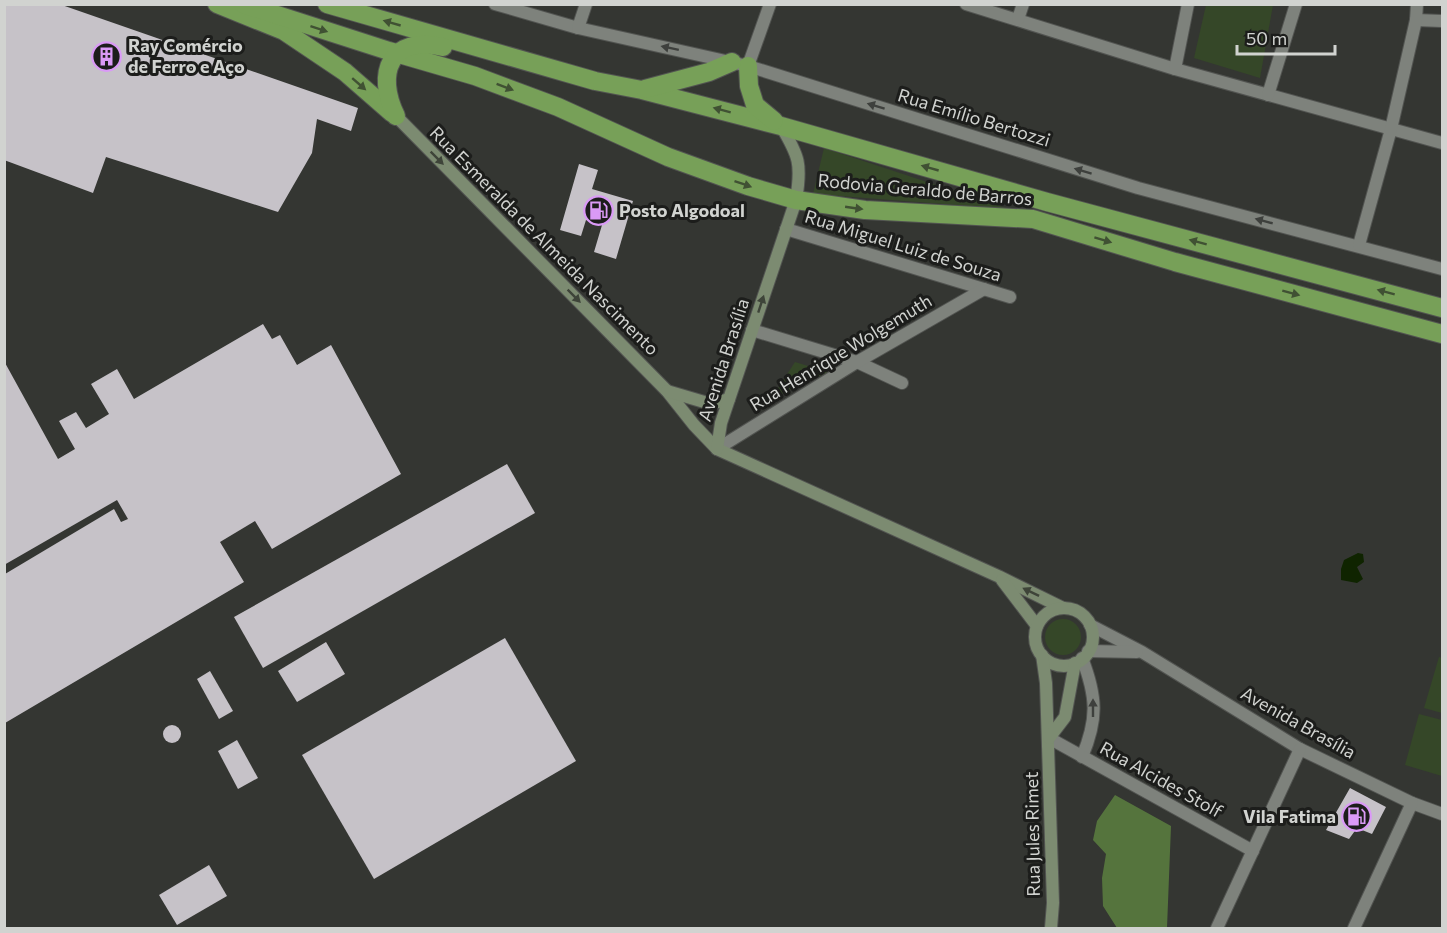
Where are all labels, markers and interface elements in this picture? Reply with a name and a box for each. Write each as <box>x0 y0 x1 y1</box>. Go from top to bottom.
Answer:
one-way arrow <box>382 18 400 27</box>
scale bar <box>1237 18 1334 56</box>
one-way arrow <box>310 25 328 34</box>
text: 50 m <box>1246 27 1287 49</box>
place label: Ray Comércio de Ferro e Aço <box>128 34 245 77</box>
building icon: Ray Comércio de Ferro e Aço <box>91 40 123 72</box>
one-way arrow <box>661 43 680 52</box>
one-way arrow <box>351 77 366 90</box>
one-way arrow <box>496 82 514 92</box>
street label: Rua Emílio Bertozzi <box>895 83 1053 151</box>
one-way arrow <box>867 101 885 110</box>
one-way arrow <box>713 105 731 115</box>
street label: Rua Esmeralda de Almeida Nascimento <box>426 121 664 359</box>
one-way arrow <box>430 150 444 165</box>
one-way arrow <box>921 163 939 172</box>
one-way arrow <box>1074 165 1092 175</box>
street label: Rodovia Geraldo de Barros <box>817 169 1033 209</box>
one-way arrow <box>734 180 752 190</box>
fuel station icon: Posto Algodoal <box>582 195 614 227</box>
place label: Posto Algodoal <box>619 199 745 221</box>
one-way arrow <box>844 204 863 213</box>
street label: Rua Miguel Luiz de Souza <box>802 205 1004 285</box>
one-way arrow <box>1255 215 1274 225</box>
one-way arrow <box>1094 236 1112 246</box>
one-way arrow <box>1189 236 1207 246</box>
one-way arrow <box>1377 286 1395 296</box>
one-way arrow <box>566 289 580 303</box>
street label: Rua Henrique Wolgemuth <box>745 289 935 415</box>
one-way arrow <box>1282 289 1300 299</box>
street label: Avenida Brasília <box>693 295 753 424</box>
one-way arrow <box>757 295 766 313</box>
one-way arrow <box>1023 588 1040 597</box>
street label: Avenida Brasília <box>1237 682 1360 763</box>
one-way arrow <box>1088 698 1098 717</box>
street label: Rua Alcides Stolf <box>1096 736 1227 822</box>
street label: Rua Jules Rimet <box>1020 771 1044 897</box>
fuel station icon: Vila Fatima <box>1341 801 1373 833</box>
place label: Vila Fatima <box>1243 805 1336 827</box>

